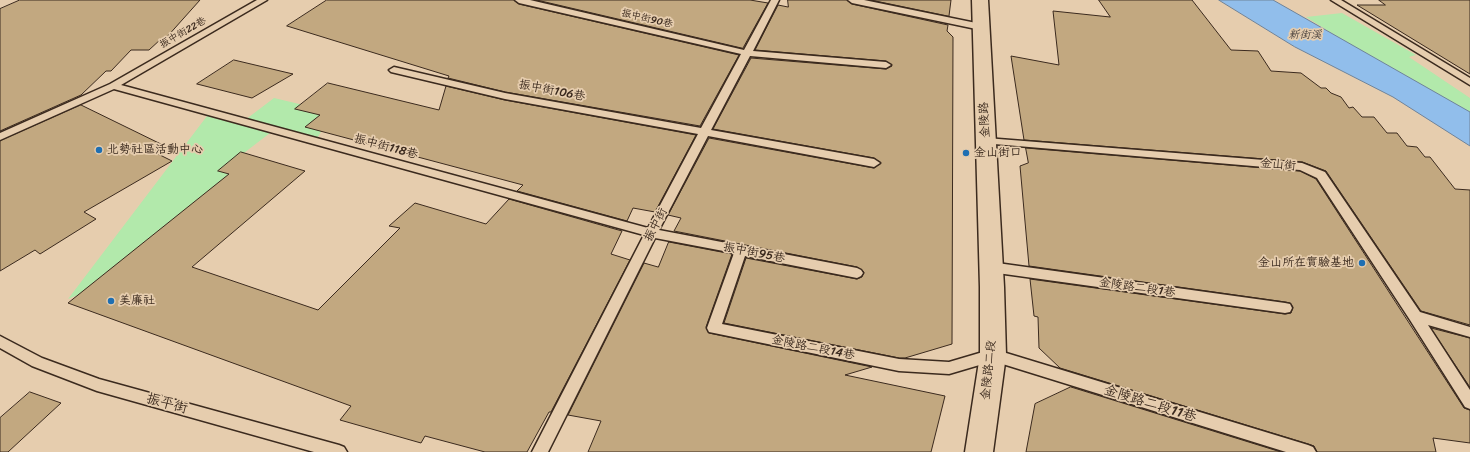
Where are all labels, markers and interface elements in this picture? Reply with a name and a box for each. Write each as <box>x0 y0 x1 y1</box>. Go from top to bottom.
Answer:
street label: 振中街90巷 <box>620 7 674 31</box>
street label: 振中街22巷 <box>158 15 208 51</box>
water label: 新街溪 <box>1289 28 1321 42</box>
street label: 振中街106巷 <box>517 77 587 105</box>
street label: 金陵路 <box>977 102 993 138</box>
street label: 振中街118巷 <box>352 132 420 162</box>
place label: 北勢社區活動中心 <box>107 143 203 157</box>
marker: 北勢社區活動中心 <box>94 145 104 155</box>
place label: 金山街口 <box>974 146 1022 160</box>
marker: 金山街口 <box>961 148 971 158</box>
street label: 金山街 <box>1259 156 1297 174</box>
street label: 振中街 <box>641 206 671 244</box>
street label: 振中街95巷 <box>722 240 786 266</box>
place label: 金山所在實驗基地 <box>1258 256 1354 270</box>
marker: 金山所在實驗基地 <box>1357 258 1367 268</box>
street label: 金陵路二段1巷 <box>1098 276 1176 300</box>
place label: 美廉社 <box>119 294 155 308</box>
marker: 美廉社 <box>106 296 116 306</box>
street label: 金陵路二段14巷 <box>770 333 856 363</box>
street label: 金陵路二段 <box>979 339 999 401</box>
street label: 金陵路二段11巷 <box>1102 382 1198 426</box>
street label: 振平街 <box>145 390 189 418</box>

